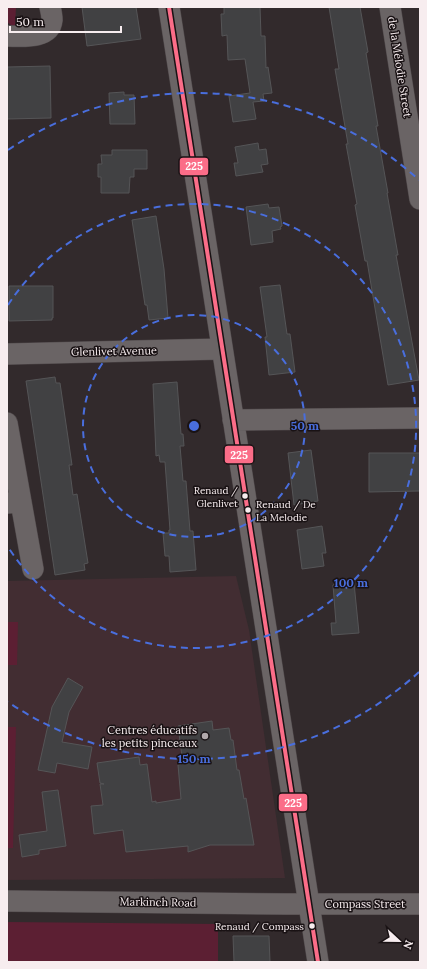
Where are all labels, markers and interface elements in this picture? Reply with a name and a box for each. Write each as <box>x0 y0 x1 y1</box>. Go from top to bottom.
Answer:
scale bar <box>10 8 121 34</box>
text: 50 m <box>16 14 44 29</box>
street label: de la Mélodie Street <box>385 15 415 119</box>
line badge: 225 <box>179 157 209 176</box>
text: 225 <box>185 159 203 173</box>
street label: Glenlivet Avenue <box>71 343 157 359</box>
text: 50 m <box>291 418 319 433</box>
centre of rings <box>187 419 201 433</box>
line badge: 225 <box>224 445 254 464</box>
text: 225 <box>230 448 248 462</box>
place label: Renaud / Glenlivet <box>194 484 238 510</box>
marker: Renaud / Glenlivet <box>240 491 250 501</box>
place label: Renaud / De La Melodie <box>256 498 316 524</box>
marker: Renaud / De La Melodie <box>243 505 253 515</box>
text: 100 m <box>334 575 368 590</box>
place label: Centres éducatifs les petits pinceaux <box>102 723 197 750</box>
marker: Centres éducatifs les petits pinceaux <box>200 731 210 741</box>
text: 150 m <box>177 751 211 766</box>
line badge: 225 <box>278 793 308 812</box>
text: 225 <box>284 796 302 810</box>
street label: Markinch Road <box>119 894 197 910</box>
street label: Compass Street <box>325 897 406 911</box>
place label: Renaud / Compass <box>215 920 304 933</box>
marker: Renaud / Compass <box>307 921 317 931</box>
north arrow <box>379 921 419 961</box>
text: N <box>400 938 416 952</box>

